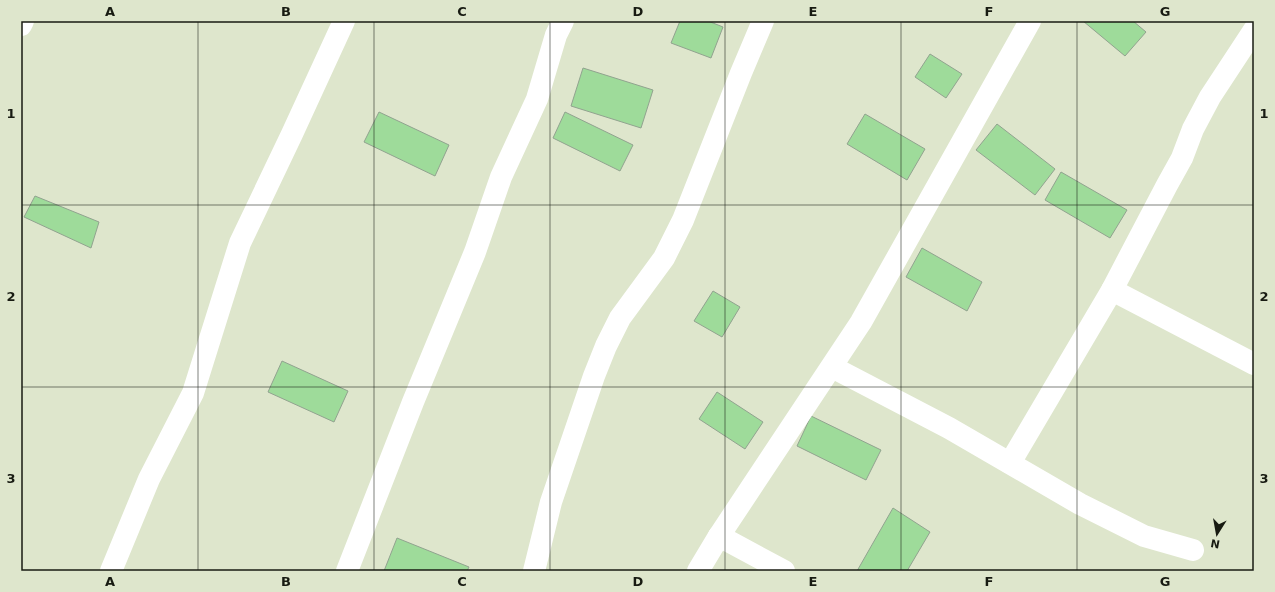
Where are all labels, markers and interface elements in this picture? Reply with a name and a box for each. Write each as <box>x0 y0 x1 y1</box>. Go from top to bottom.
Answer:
text: A <box>105 4 115 19</box>
text: B <box>281 4 291 19</box>
text: C <box>457 4 467 19</box>
text: D <box>633 4 644 19</box>
text: E <box>809 4 817 19</box>
text: F <box>985 4 993 19</box>
text: G <box>1160 4 1170 19</box>
text: 1 <box>6 106 16 121</box>
text: 1 <box>1259 106 1269 121</box>
text: 2 <box>6 289 16 304</box>
text: 2 <box>1259 289 1269 304</box>
text: 3 <box>6 471 16 486</box>
text: 3 <box>1259 471 1269 486</box>
north arrow <box>1197 514 1237 554</box>
text: N <box>1209 536 1221 551</box>
text: A <box>105 574 115 589</box>
text: B <box>281 574 291 589</box>
text: C <box>457 574 467 589</box>
text: D <box>633 574 644 589</box>
text: E <box>809 574 817 589</box>
text: F <box>985 574 993 589</box>
text: G <box>1160 574 1170 589</box>

